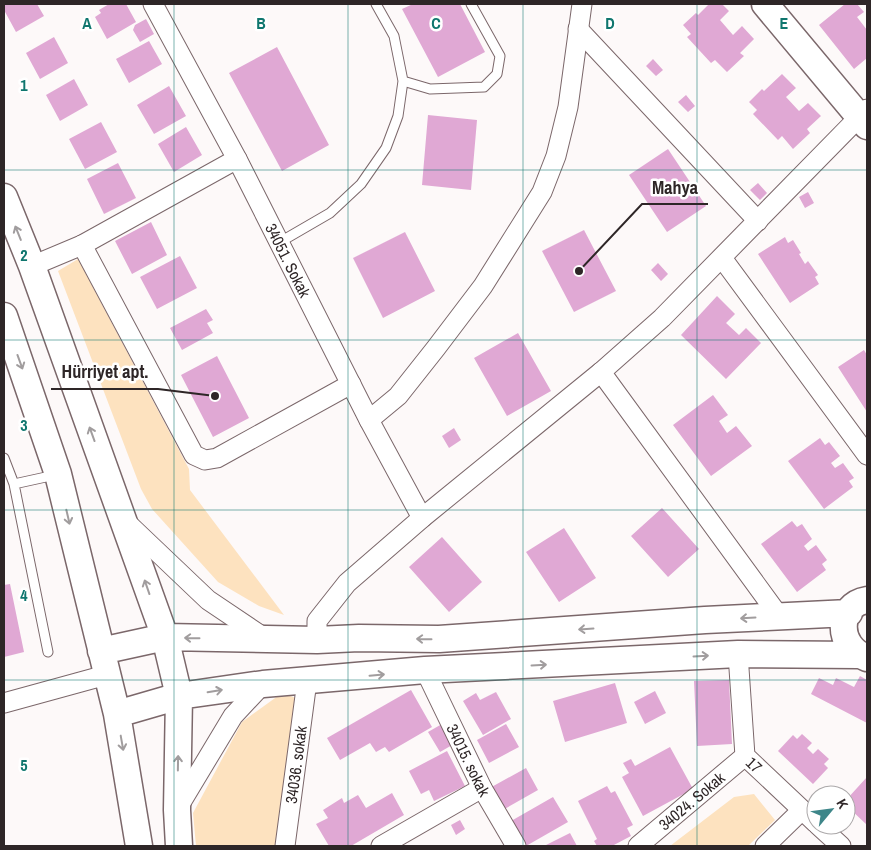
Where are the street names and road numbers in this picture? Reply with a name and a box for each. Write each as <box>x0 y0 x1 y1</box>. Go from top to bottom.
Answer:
street label: 34051. Sokak <box>260 220 316 302</box>
street label: 34015. sokak <box>442 720 496 801</box>
street label: 34036. sokak <box>280 724 312 805</box>
street label: 17 <box>741 752 767 778</box>
street label: 34024. Sokak <box>654 766 730 835</box>

